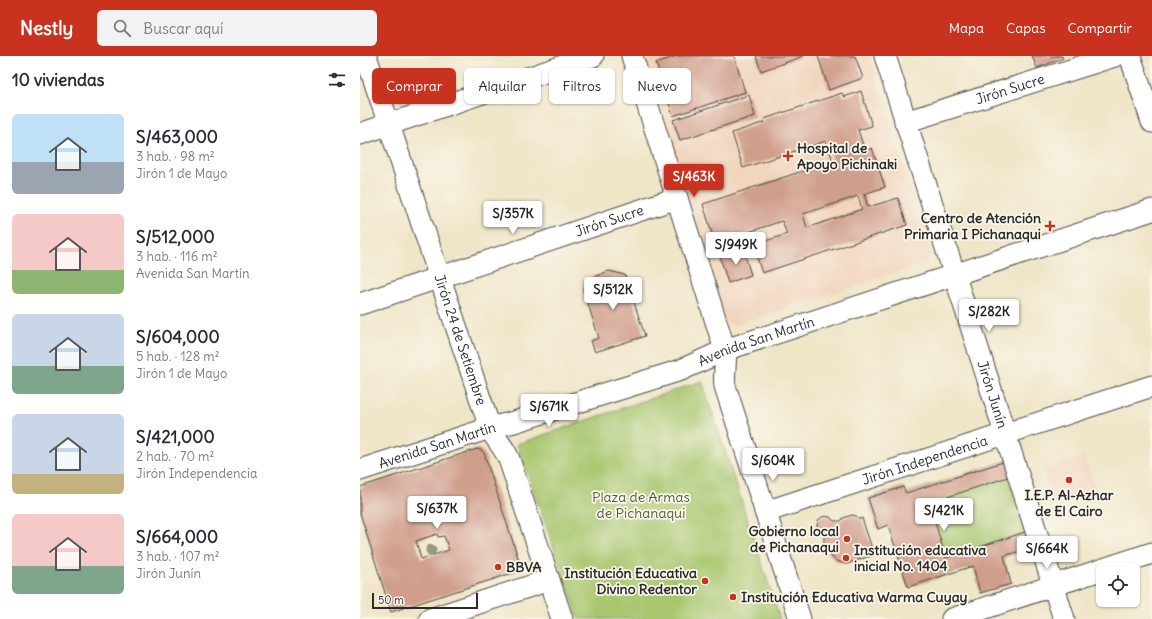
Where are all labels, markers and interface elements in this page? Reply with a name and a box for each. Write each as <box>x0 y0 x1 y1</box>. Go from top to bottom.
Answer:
search box <box>97 10 377 46</box>
text: Nestly <box>20 16 73 40</box>
icon: search <box>111 17 133 39</box>
text: Buscar aquí <box>143 19 223 38</box>
text: Mapa <box>949 19 984 37</box>
text: Capas <box>1006 19 1046 37</box>
text: Compartir <box>1068 19 1132 37</box>
chip: Comprar <box>372 68 456 104</box>
chip: Alquilar <box>464 68 541 104</box>
chip: Filtros <box>549 68 615 104</box>
chip: Nuevo <box>623 68 691 104</box>
text: 10 viviendas <box>12 69 105 91</box>
icon: filters <box>326 69 348 91</box>
street label: Jirón Sucre <box>973 70 1047 108</box>
text: S/463,000 <box>136 126 218 148</box>
icon: home <box>44 130 92 178</box>
place label: Hospital de Apoyo Pichinaki <box>797 139 897 173</box>
text: 3 hab. · 98 m² <box>136 148 215 165</box>
marker: Hospital de Apoyo Pichinaki <box>782 150 794 162</box>
pin: S/463K <box>661 164 727 198</box>
text: Jirón 1 de Mayo <box>136 165 227 182</box>
text: S/463K <box>673 168 715 185</box>
pin: S/357K <box>480 201 546 235</box>
street label: Jirón Sucre <box>573 201 646 240</box>
text: S/357K <box>492 205 534 222</box>
place label: Centro de Atención Primaria I Pichanaqui <box>904 209 1041 243</box>
marker: Centro de Atención Primaria I Pichanaqui <box>1044 220 1056 232</box>
text: S/512,000 <box>136 226 215 248</box>
icon: home <box>44 230 92 278</box>
pin: S/949K <box>703 232 769 266</box>
text: S/949K <box>715 236 757 253</box>
text: 3 hab. · 116 m² <box>136 248 218 265</box>
text: Avenida San Martín <box>136 265 249 282</box>
street label: Jirón 24 de Setiembre <box>430 272 491 407</box>
pin: S/512K <box>580 277 646 311</box>
text: S/512K <box>593 281 633 298</box>
pin: S/282K <box>956 299 1022 333</box>
text: S/282K <box>968 303 1010 320</box>
street label: Avenida San Martín <box>695 312 817 370</box>
text: S/604,000 <box>136 326 220 348</box>
icon: home <box>44 330 92 378</box>
text: 5 hab. · 128 m² <box>136 348 220 365</box>
street label: Jirón Junín <box>973 358 1012 430</box>
text: Jirón 1 de Mayo <box>136 365 227 382</box>
pin: S/671K <box>516 394 582 428</box>
text: S/671K <box>529 398 569 415</box>
street label: Avenida San Martín <box>376 418 498 472</box>
text: S/421,000 <box>136 426 215 448</box>
icon: home <box>44 430 92 478</box>
street label: Jirón Independencia <box>860 431 990 489</box>
text: 2 hab. · 70 m² <box>136 448 214 465</box>
pin: S/604K <box>740 448 806 482</box>
text: S/604K <box>751 452 795 469</box>
text: Jirón Independencia <box>136 465 257 482</box>
marker: I.E.P. Al-Azhar de El Cairo <box>1064 475 1074 485</box>
place label: I.E.P. Al-Azhar de El Cairo <box>1024 486 1114 520</box>
park label: Plaza de Armas de Pichanaqui <box>592 488 690 522</box>
pin: S/637K <box>404 496 470 530</box>
pin: S/421K <box>911 498 977 532</box>
text: S/637K <box>416 500 458 517</box>
text: S/421K <box>924 502 964 519</box>
place label: Gobierno local de Pichanaqui <box>748 522 839 556</box>
text: S/664,000 <box>136 526 218 548</box>
icon: home <box>44 530 92 578</box>
marker: Gobierno local de Pichanaqui <box>842 534 852 544</box>
pin: S/664K <box>1014 536 1080 570</box>
text: S/664K <box>1026 540 1068 557</box>
place label: Institución educativa inicial No. 1404 <box>854 541 986 575</box>
text: 3 hab. · 107 m² <box>136 548 220 565</box>
marker: Institución educativa inicial No. 1404 <box>841 553 851 563</box>
place label: BBVA <box>506 558 542 576</box>
marker: BBVA <box>493 562 503 572</box>
map controls <box>1096 563 1140 607</box>
button: locate <box>1096 563 1140 607</box>
place label: Institución Educativa Divino Redentor <box>564 564 697 598</box>
text: Jirón Junín <box>136 565 201 582</box>
marker: Institución Educativa Divino Redentor <box>700 576 710 586</box>
place label: Institución Educativa Warma Cuyay <box>741 588 968 606</box>
scale bar <box>372 591 478 610</box>
marker: Institución Educativa Warma Cuyay <box>728 592 738 602</box>
text: 50 m <box>378 593 404 607</box>

